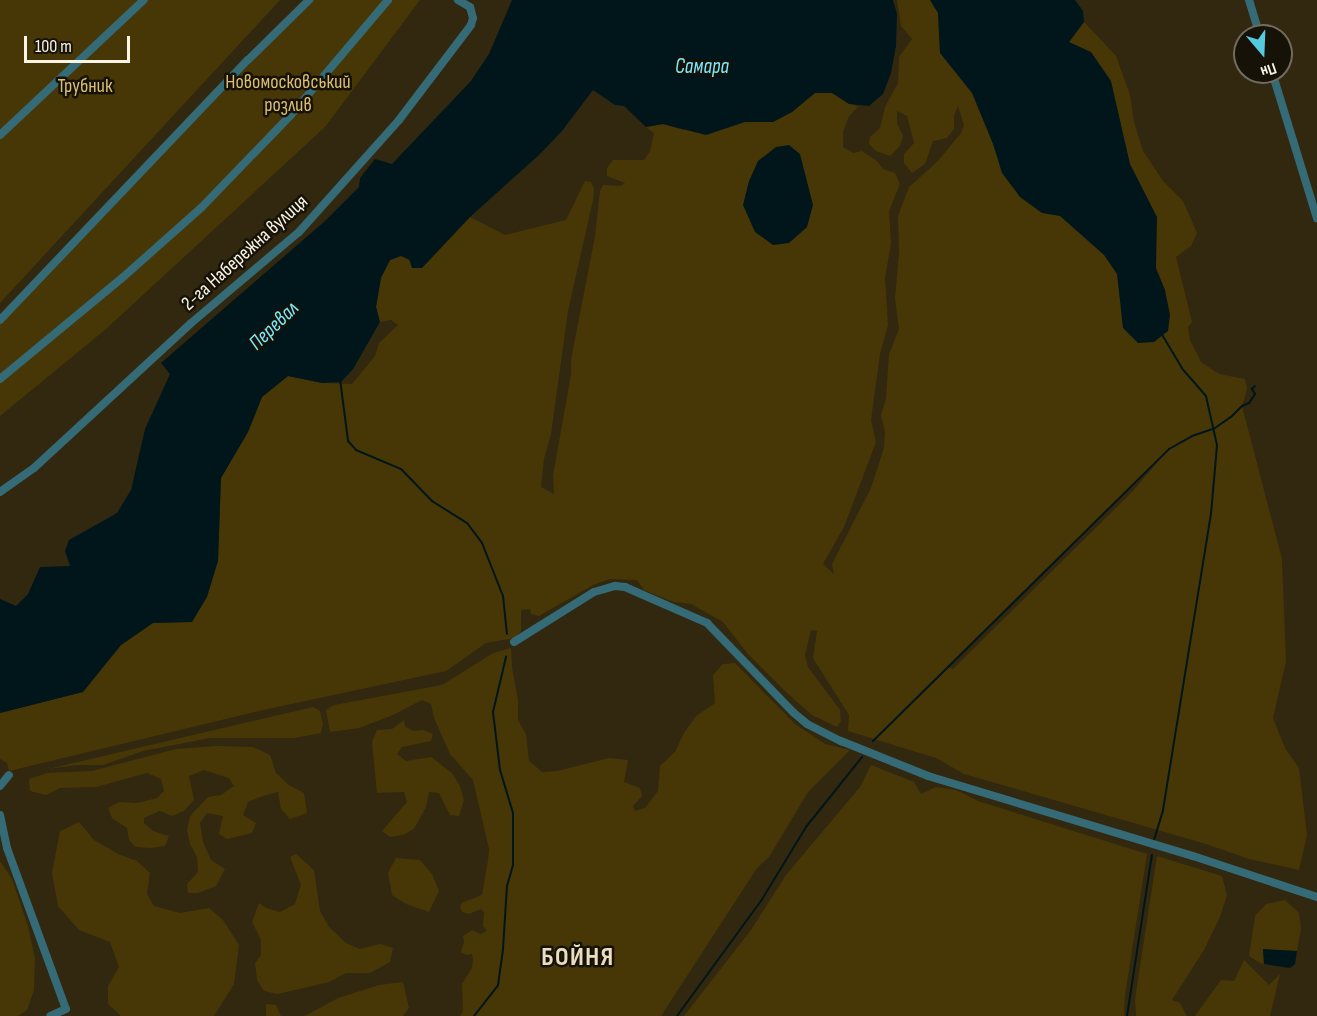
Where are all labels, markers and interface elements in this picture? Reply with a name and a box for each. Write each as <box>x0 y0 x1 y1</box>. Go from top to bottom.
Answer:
scale bar <box>27 24 134 62</box>
north arrow <box>1233 24 1293 84</box>
text: 100 m <box>35 36 72 57</box>
water label: Самара <box>675 54 729 80</box>
text: Пн <box>1258 58 1279 81</box>
park label: Новомосковський розлив <box>225 70 351 117</box>
park label: Трубник <box>57 74 113 98</box>
street label: 2-га Набережна вулиця <box>177 190 313 316</box>
water label: Перевал <box>244 296 304 356</box>
district label: БОЙНЯ <box>541 942 615 974</box>

